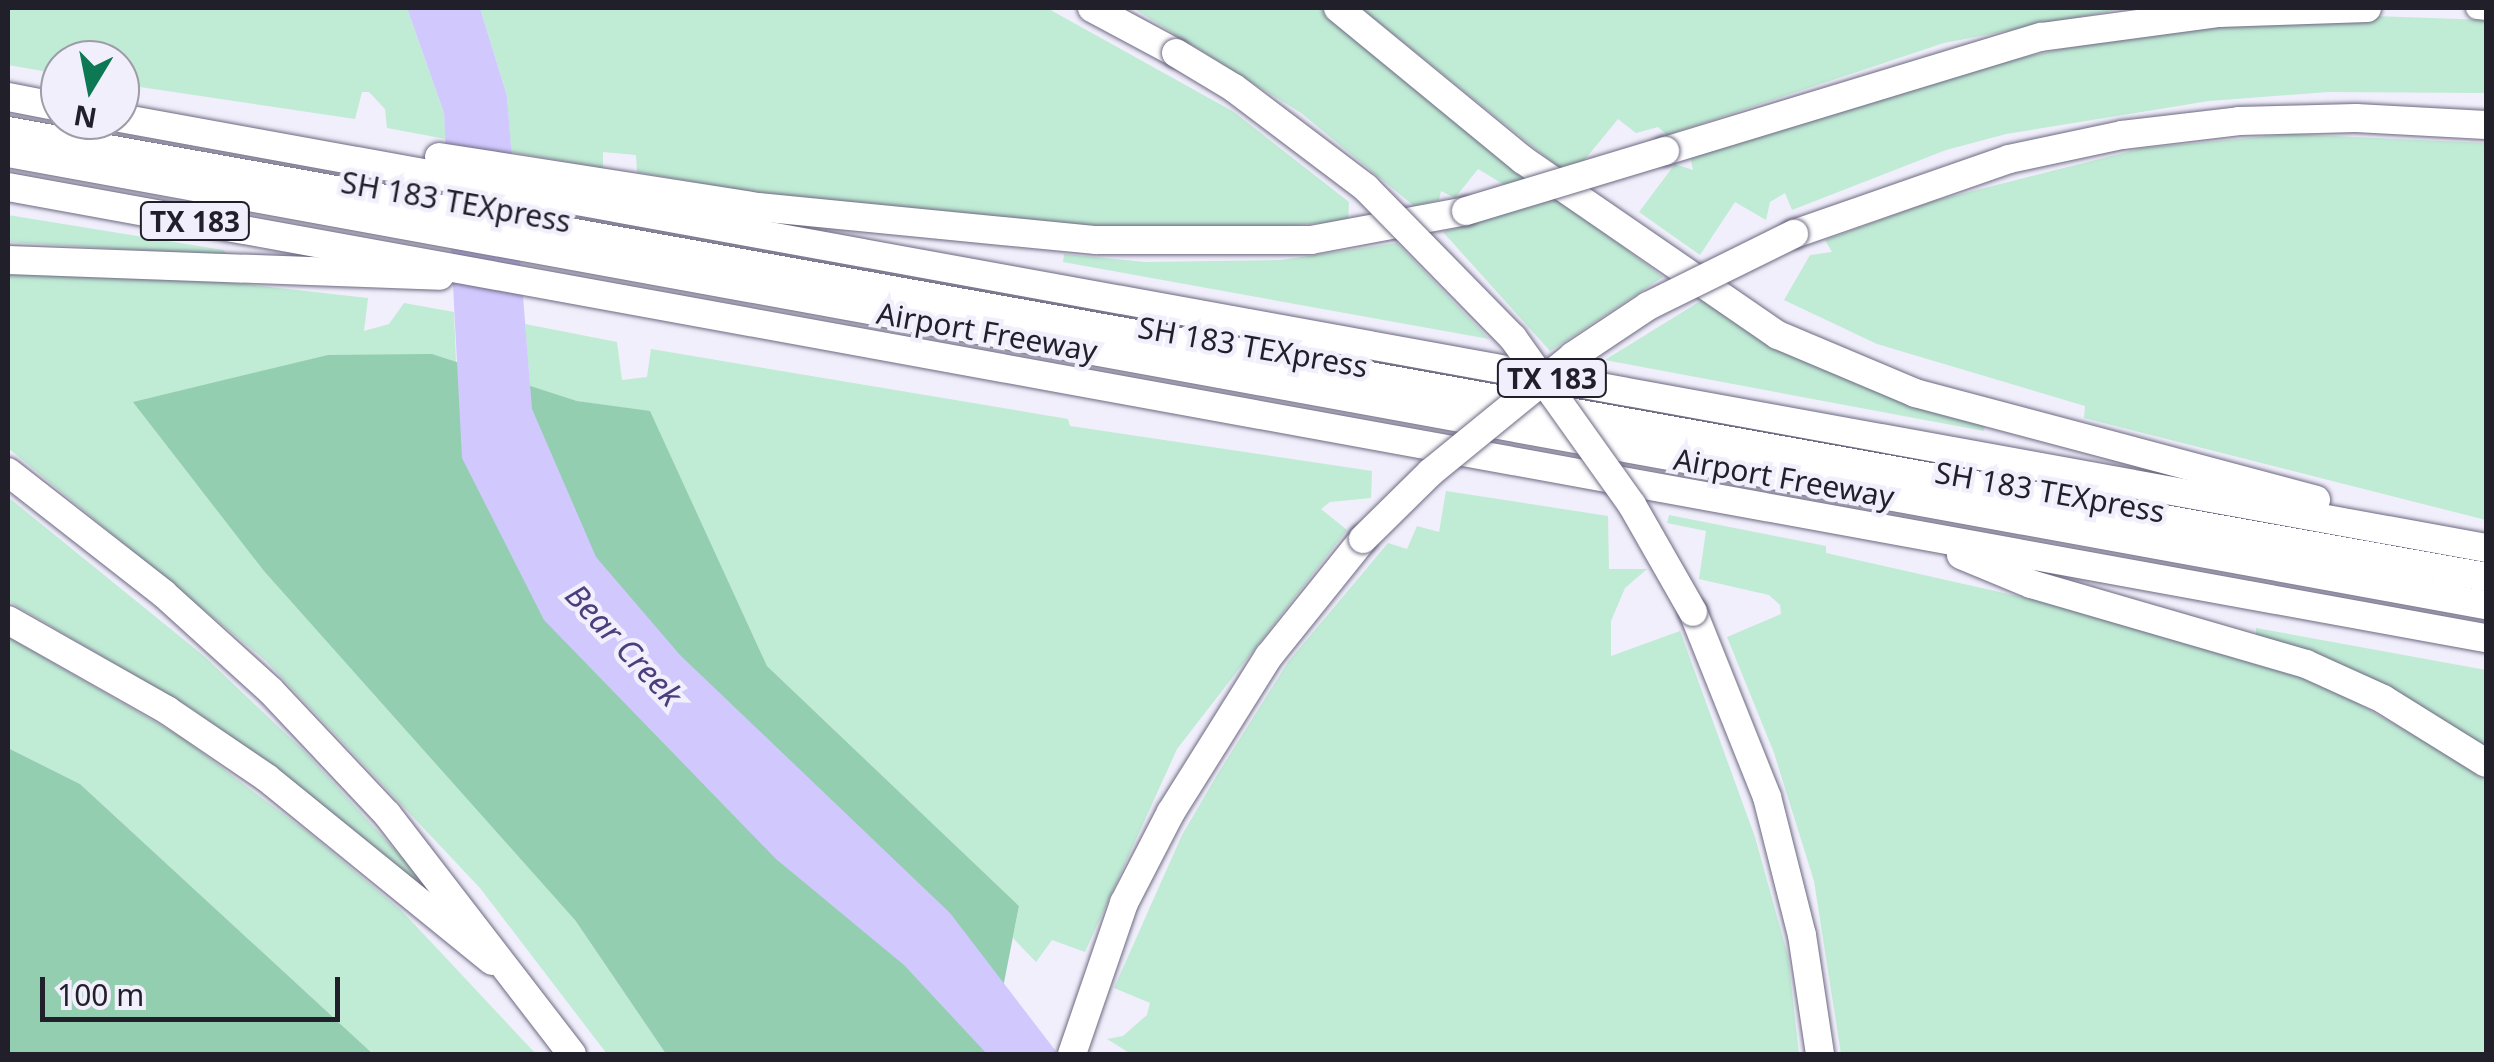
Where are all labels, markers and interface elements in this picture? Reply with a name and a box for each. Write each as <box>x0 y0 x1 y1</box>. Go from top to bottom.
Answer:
north arrow <box>40 40 140 140</box>
text: N <box>71 97 100 138</box>
street label: SH 183 TEXpress <box>338 164 574 240</box>
road number: TX 183 <box>138 198 252 244</box>
street label: Airport Freeway <box>874 295 1100 369</box>
street label: SH 183 TEXpress <box>1135 309 1371 385</box>
road number: TX 183 <box>1494 355 1610 401</box>
street label: Airport Freeway <box>1671 441 1897 515</box>
street label: SH 183 TEXpress <box>1932 454 2168 530</box>
water label: Bear Creek <box>558 576 690 714</box>
scale bar <box>45 957 345 1019</box>
text: 100 m <box>57 974 144 1015</box>

